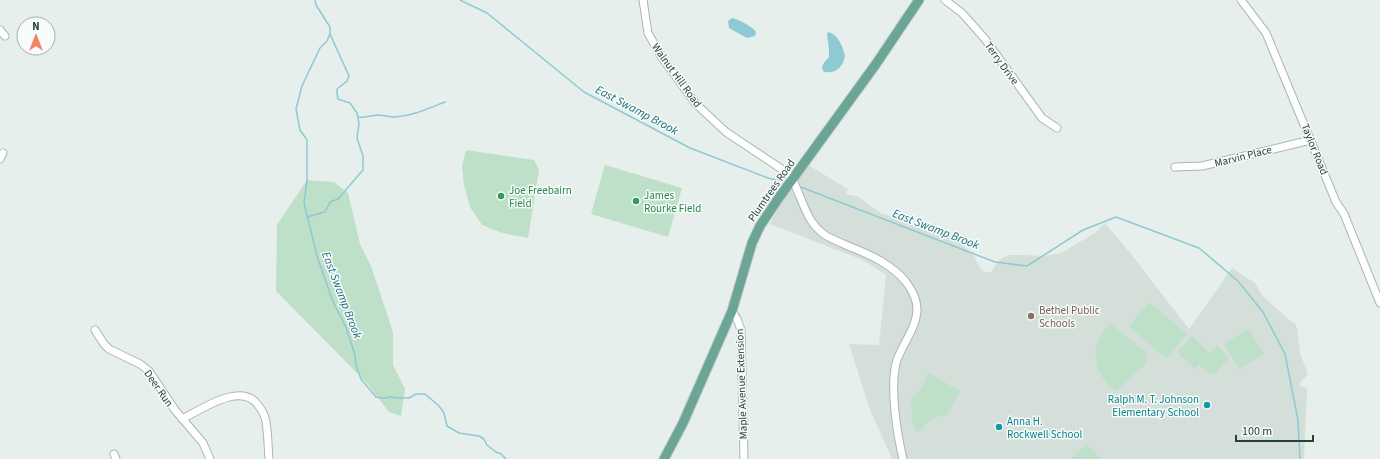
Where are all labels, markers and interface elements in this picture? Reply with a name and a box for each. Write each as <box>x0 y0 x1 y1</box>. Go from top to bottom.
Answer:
north arrow <box>16 16 56 56</box>
text: N <box>32 19 40 34</box>
street label: Terry Drive <box>981 39 1023 88</box>
street label: Walnut Hill Road <box>648 40 705 110</box>
water label: East Swamp Brook <box>592 81 682 140</box>
street label: Taylor Road <box>1297 121 1332 177</box>
street label: Marvin Place <box>1213 142 1274 171</box>
street label: Plumtrees Road <box>744 156 798 224</box>
place label: Joe Freebairn Field <box>509 183 572 211</box>
place label: James Rourke Field <box>644 188 701 216</box>
marker: Joe Freebairn Field <box>496 191 506 201</box>
marker: James Rourke Field <box>631 196 641 206</box>
water label: East Swamp Brook <box>890 205 982 254</box>
water label: East Swamp Brook <box>317 249 366 341</box>
place label: Bethel Public Schools <box>1039 303 1100 331</box>
marker: Bethel Public Schools <box>1026 311 1036 321</box>
street label: Maple Avenue Extension <box>732 328 751 440</box>
street label: Deer Run <box>140 367 177 410</box>
place label: Ralph M. T. Johnson Elementary School <box>1108 392 1199 420</box>
marker: Ralph M. T. Johnson Elementary School <box>1202 400 1212 410</box>
place label: Anna H. Rockwell School <box>1007 414 1083 442</box>
scale bar <box>1236 417 1313 443</box>
marker: Anna H. Rockwell School <box>994 422 1004 432</box>
text: 100 m <box>1242 423 1272 440</box>

